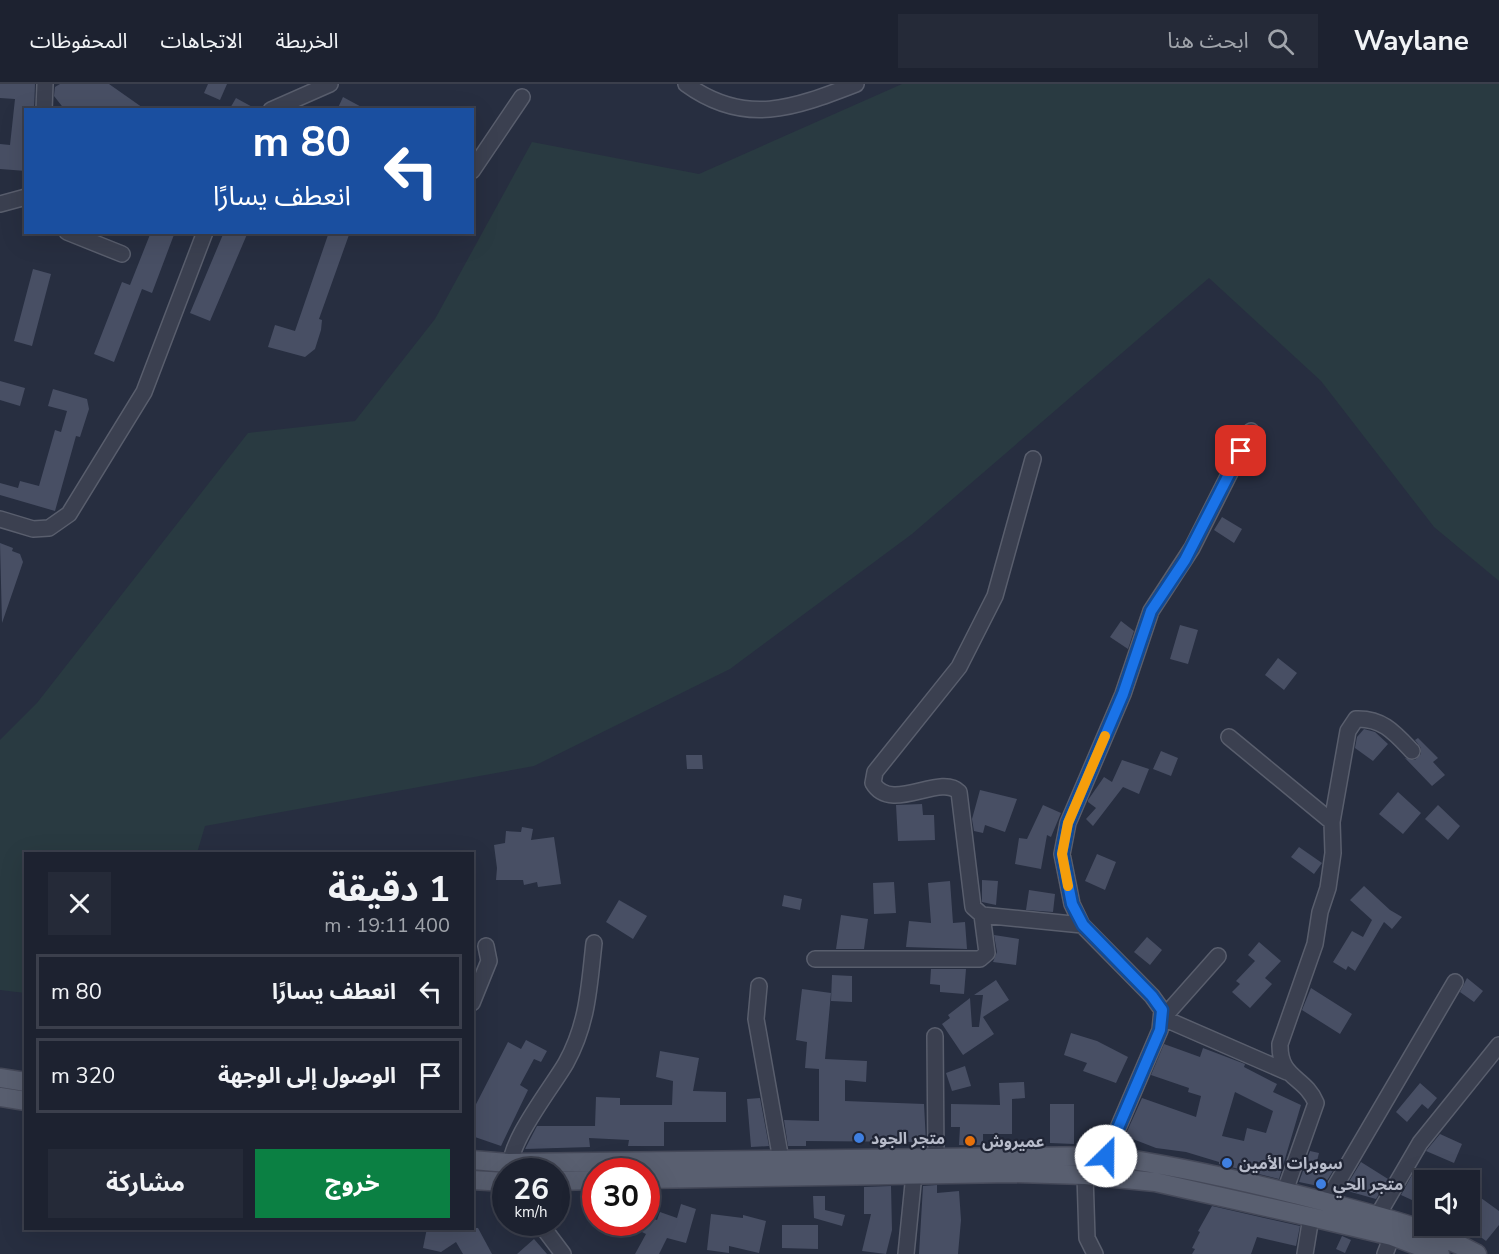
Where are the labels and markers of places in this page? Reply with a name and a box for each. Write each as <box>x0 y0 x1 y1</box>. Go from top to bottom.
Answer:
pin <box>1215 425 1266 476</box>
place label: متجر الجود <box>871 1128 945 1150</box>
marker: متجر الجود <box>852 1131 866 1145</box>
place label: عميروش <box>982 1131 1045 1153</box>
marker: عميروش <box>963 1134 977 1148</box>
place label: سوبرات الأمين <box>1239 1153 1343 1175</box>
marker: سوبرات الأمين <box>1220 1156 1234 1170</box>
place label: متجر الحي <box>1333 1174 1403 1198</box>
marker: متجر الحي <box>1314 1177 1328 1191</box>

